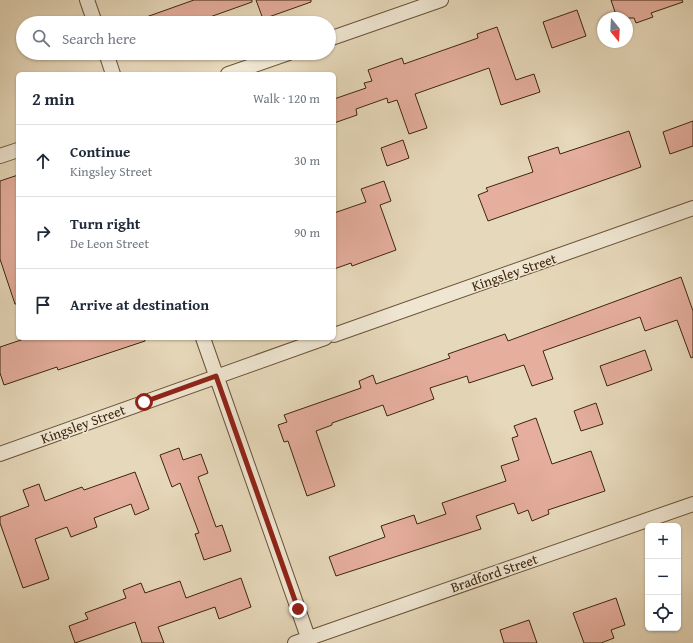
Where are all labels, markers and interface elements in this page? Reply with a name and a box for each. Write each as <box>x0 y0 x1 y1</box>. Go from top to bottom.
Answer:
north arrow <box>597 12 633 48</box>
search box <box>16 16 336 60</box>
icon: search <box>30 27 52 49</box>
text: Search here <box>62 28 136 49</box>
text: 2 min <box>32 86 74 111</box>
text: Walk · 120 m <box>253 89 320 108</box>
text: Continue <box>70 141 131 162</box>
icon: ahead <box>32 150 54 172</box>
text: 30 m <box>294 151 320 170</box>
text: Kingsley Street <box>70 162 152 181</box>
text: Turn right <box>70 213 141 234</box>
icon: right <box>32 222 54 244</box>
text: 90 m <box>294 223 320 242</box>
text: De Leon Street <box>70 234 149 253</box>
street label: Kingsley Street <box>469 248 559 296</box>
icon: arrive <box>32 294 54 316</box>
text: Arrive at destination <box>70 294 209 315</box>
route start <box>135 393 153 411</box>
street label: Kingsley Street <box>38 399 128 449</box>
map controls <box>645 523 681 631</box>
button: + <box>645 523 681 559</box>
street label: Bradford Street <box>448 549 540 597</box>
button: − <box>645 559 681 595</box>
button: locate <box>645 595 681 631</box>
route end <box>289 600 307 618</box>

